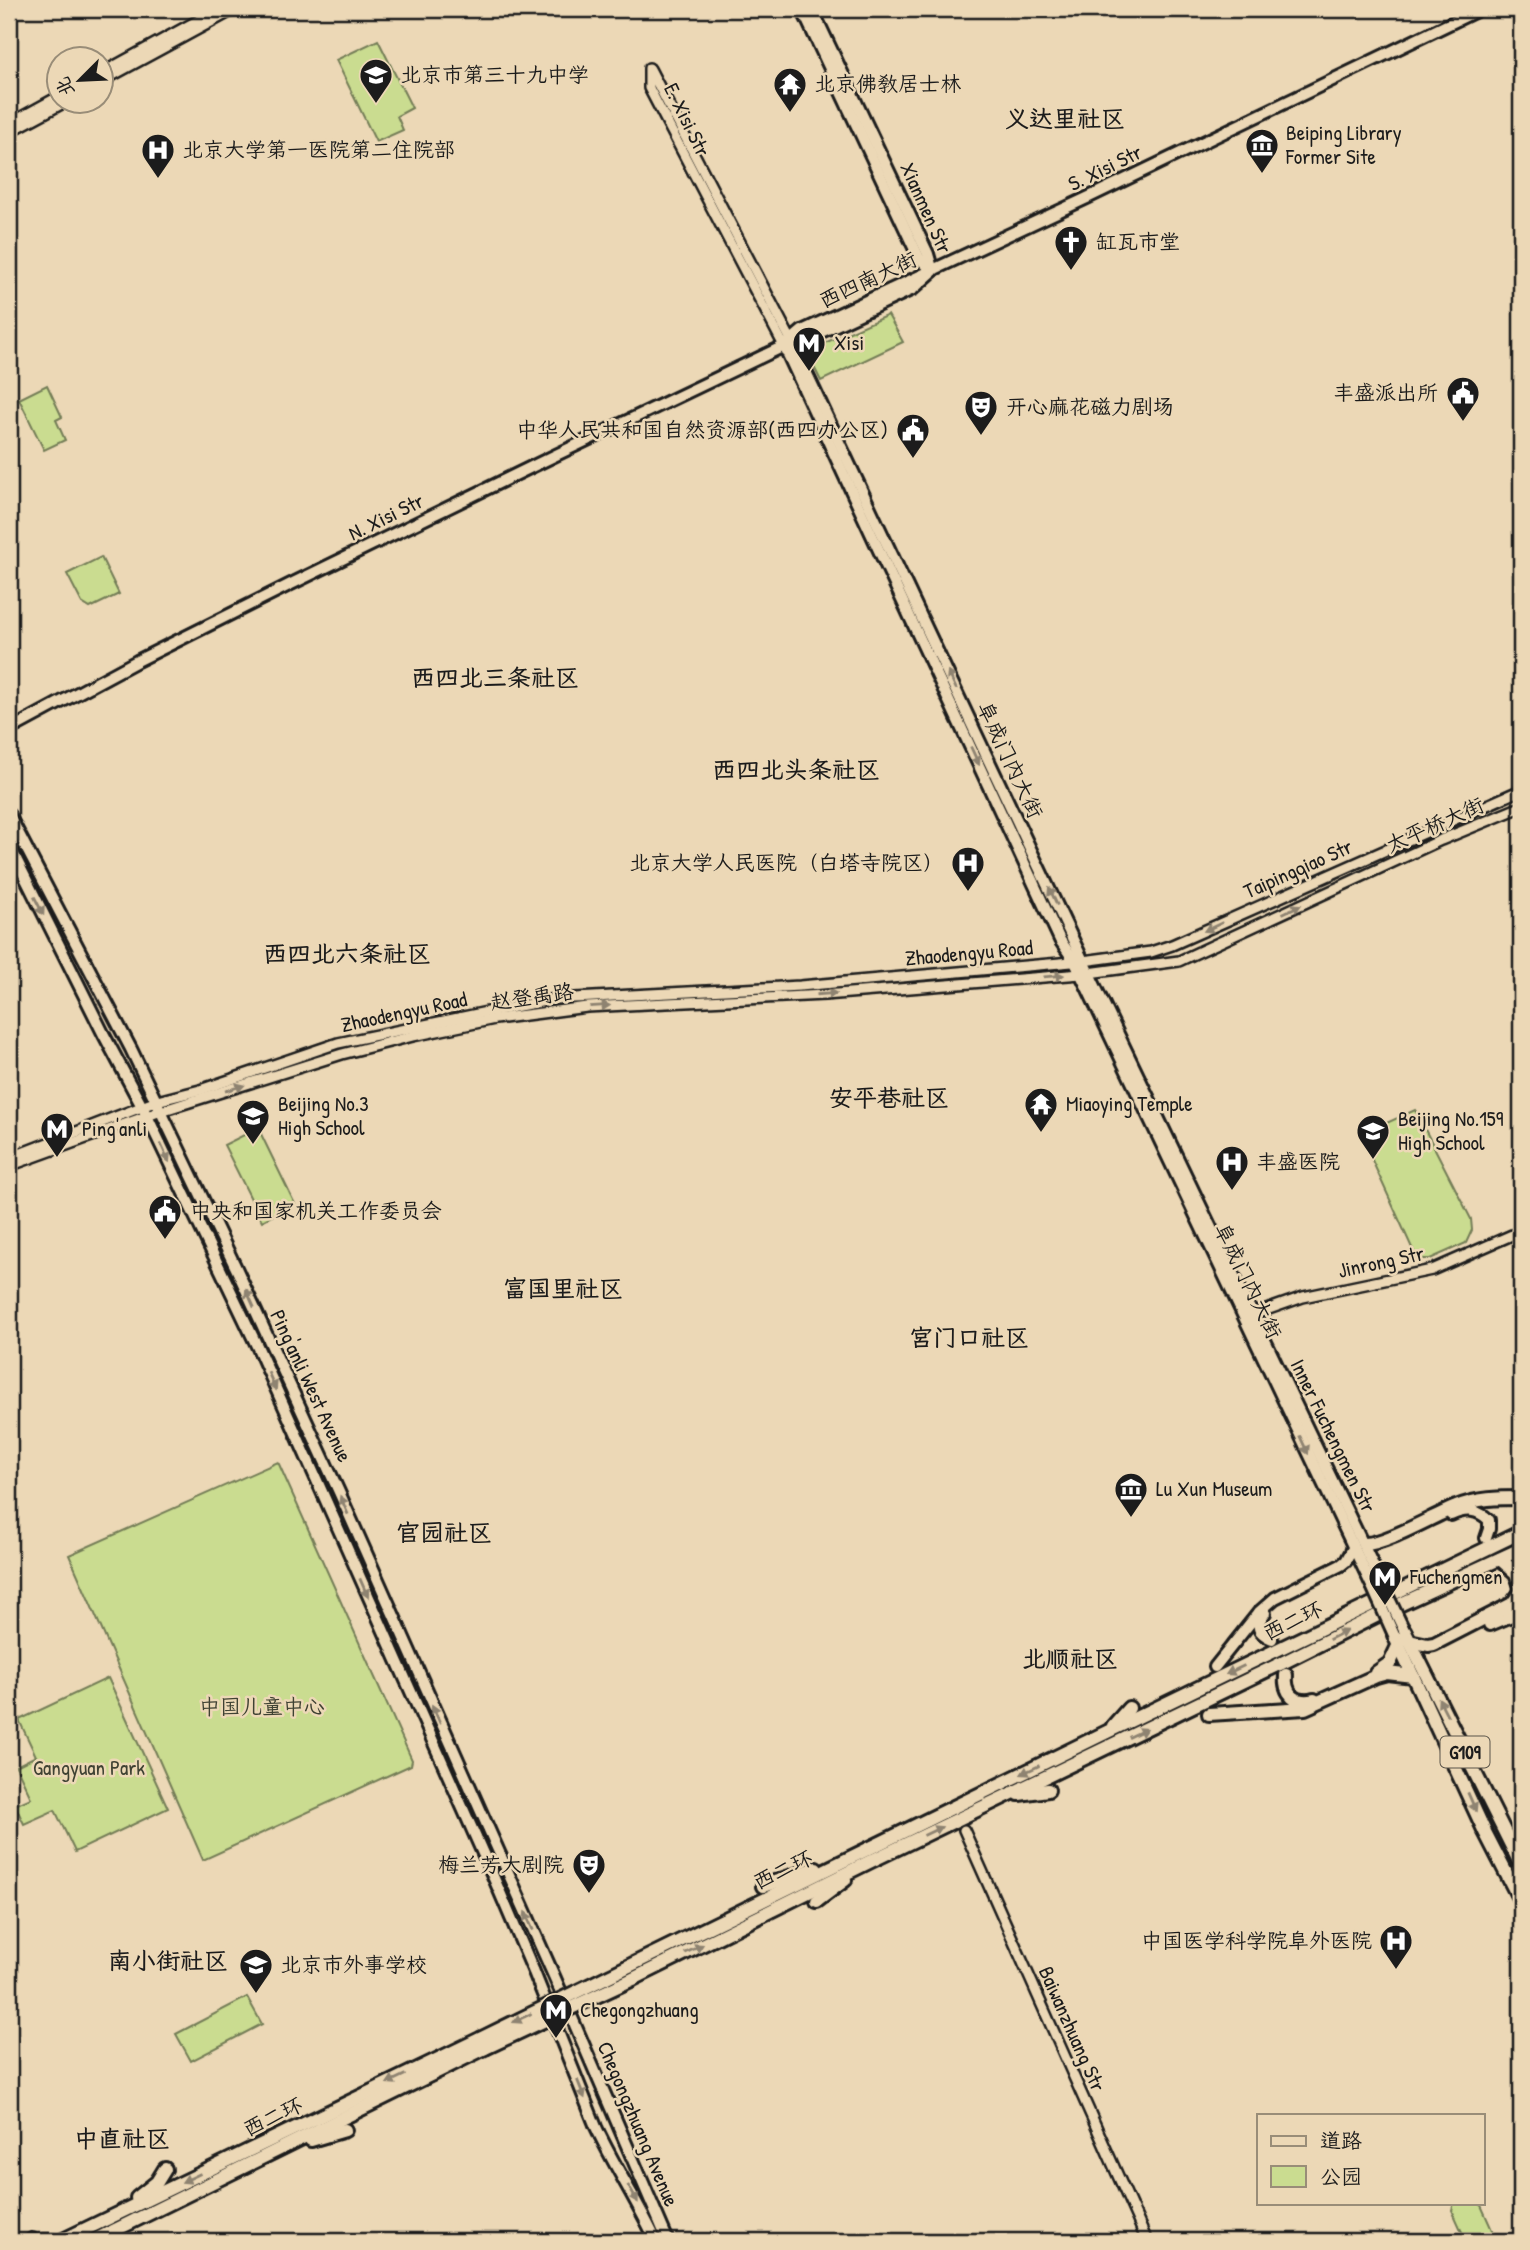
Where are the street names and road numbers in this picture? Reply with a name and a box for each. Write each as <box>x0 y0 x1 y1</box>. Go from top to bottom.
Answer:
street label: E. Xisi Str <box>657 78 718 161</box>
street label: S. Xisi Str <box>1063 137 1147 198</box>
street label: Xianmen Str <box>893 158 959 258</box>
street label: 西四南大街 <box>814 244 921 315</box>
street label: N. Xisi Str <box>343 486 428 547</box>
street label: 阜成门内大街 <box>971 697 1050 823</box>
street label: 太平桥大街 <box>1381 790 1489 859</box>
street label: Taipingqiao Str <box>1239 832 1357 905</box>
street label: Zhaodengyu Road <box>904 932 1034 973</box>
street label: 赵登禹路 <box>488 976 576 1017</box>
street label: Zhaodengyu Road <box>338 984 470 1039</box>
street label: 阜成门内大街 <box>1208 1218 1289 1344</box>
street label: Jinrong Str <box>1335 1238 1427 1285</box>
street label: Ping'anli West Avenue <box>264 1305 359 1467</box>
street label: Inner Fuchengmen Str <box>1284 1354 1383 1517</box>
street label: 西二环 <box>1258 1594 1327 1647</box>
road number: G109 <box>1440 1736 1490 1768</box>
street label: 西二环 <box>748 1843 817 1896</box>
street label: Baiwanzhuang Str <box>1032 1962 1113 2096</box>
street label: Chegongzhuang Avenue <box>591 2037 686 2211</box>
street label: 西二环 <box>238 2090 307 2143</box>

